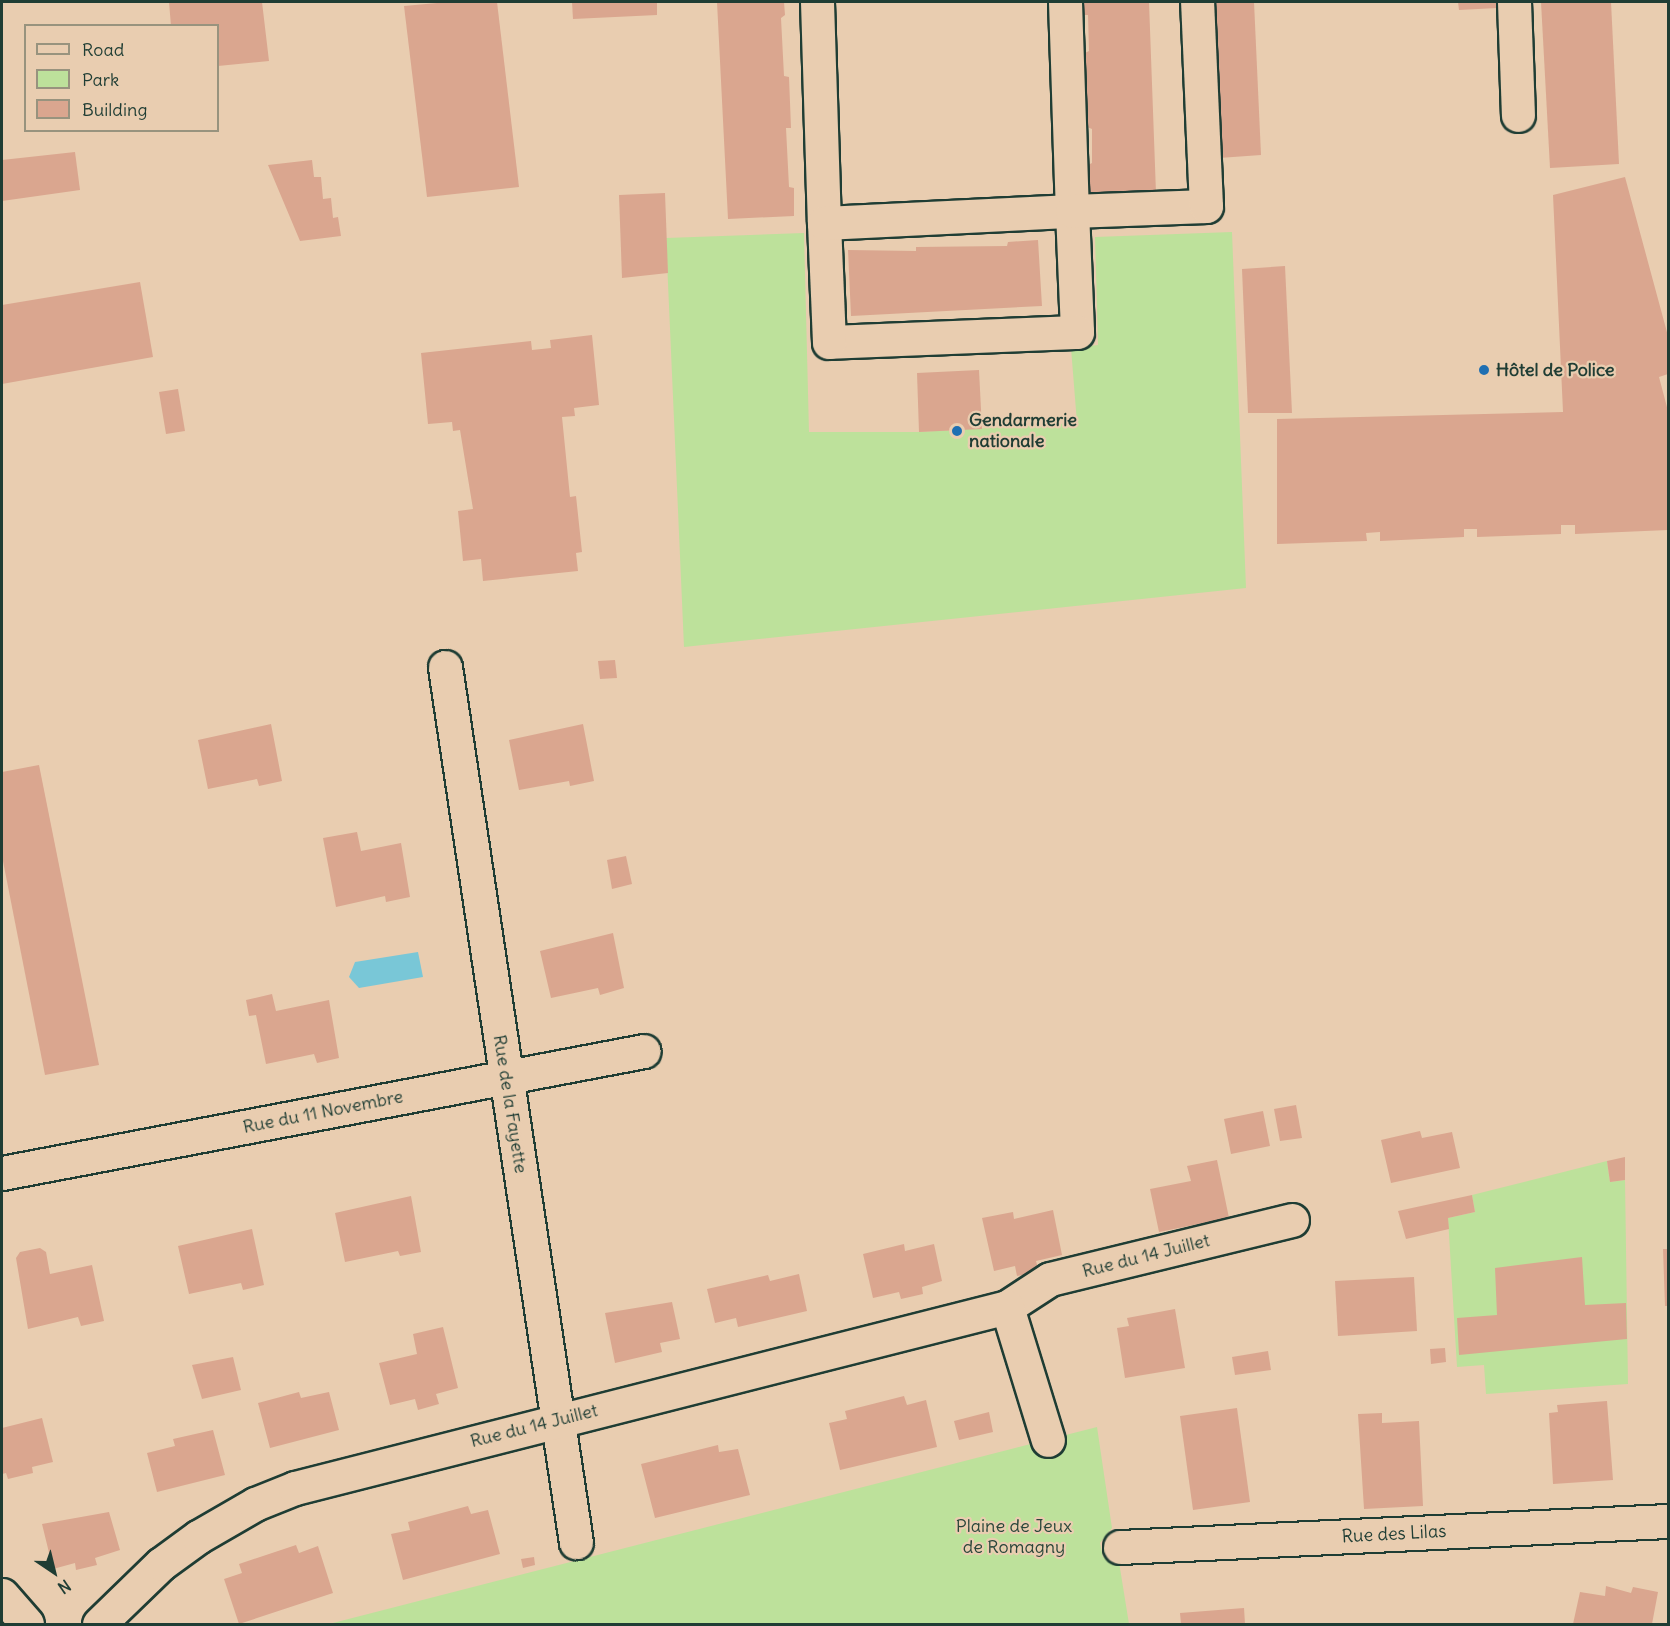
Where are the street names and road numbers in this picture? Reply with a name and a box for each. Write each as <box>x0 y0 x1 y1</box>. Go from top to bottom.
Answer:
street label: Rue de la Fayette <box>488 1033 532 1175</box>
street label: Rue du 11 Novembre <box>241 1086 405 1138</box>
street label: Rue du 14 Juillet <box>1080 1230 1212 1282</box>
street label: Rue du 14 Juillet <box>468 1400 600 1452</box>
street label: Rue des Lilas <box>1341 1520 1447 1548</box>

